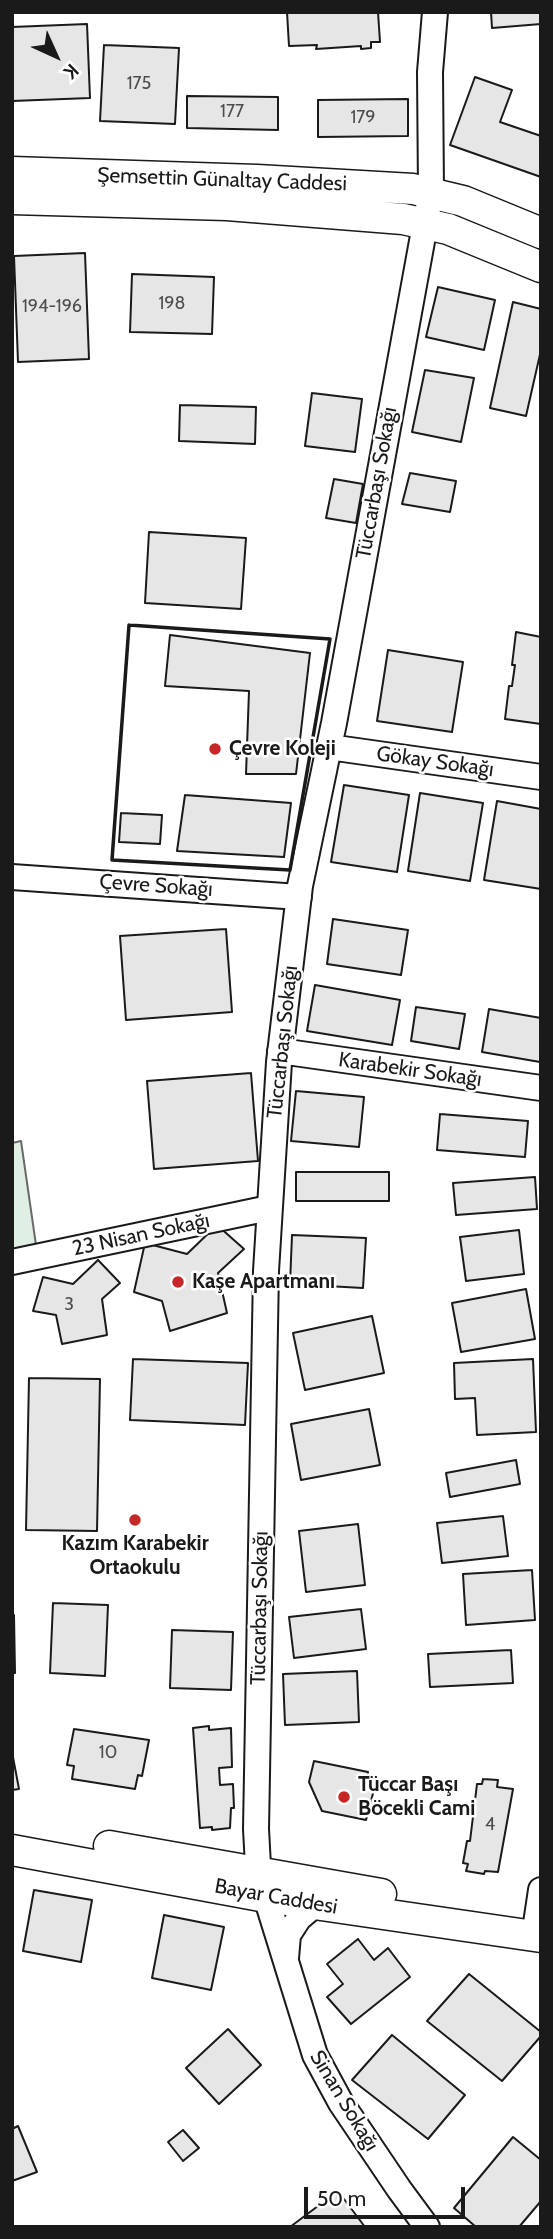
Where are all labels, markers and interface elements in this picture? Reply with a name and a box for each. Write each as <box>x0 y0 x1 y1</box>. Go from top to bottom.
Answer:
north arrow <box>21 21 91 91</box>
text: K <box>59 59 84 84</box>
house number: 175 <box>127 73 151 95</box>
house number: 177 <box>220 101 244 123</box>
house number: 179 <box>350 107 376 129</box>
street label: Şemsettin Günaltay Caddesi <box>97 163 347 197</box>
house number: 198 <box>159 293 185 315</box>
house number: 194-196 <box>22 296 82 318</box>
street label: Tüccarbaşı Sokağı <box>351 405 403 561</box>
place label: Çevre Koleji <box>229 736 336 762</box>
marker: Çevre Koleji <box>207 741 223 757</box>
street label: Gökay Sokağı <box>375 741 495 783</box>
street label: Çevre Sokağı <box>98 869 214 903</box>
street label: Tüccarbaşı Sokağı <box>262 964 304 1120</box>
street label: Karabekir Sokağı <box>337 1047 483 1093</box>
street label: 23 Nisan Sokağı <box>70 1208 212 1262</box>
place label: Kaşe Apartmanı <box>192 1269 335 1295</box>
marker: Kaşe Apartmanı <box>170 1274 186 1290</box>
house number: 3 <box>64 1294 74 1316</box>
marker: Kazım Karabekir Ortaokulu <box>127 1512 143 1528</box>
place label: Kazım Karabekir Ortaokulu <box>61 1531 209 1581</box>
street label: Tüccarbaşı Sokağı <box>246 1531 274 1685</box>
house number: 10 <box>99 1742 117 1764</box>
place label: Tüccar Başı Böcekli Cami <box>358 1772 475 1822</box>
marker: Tüccar Başı Böcekli Cami <box>336 1789 352 1805</box>
house number: 4 <box>485 1814 495 1836</box>
street label: Bayar Caddesi <box>213 1874 339 1920</box>
street label: Sinan Sokağı <box>304 2046 384 2156</box>
scale bar <box>308 2172 469 2216</box>
text: 50 m <box>317 2186 366 2211</box>

